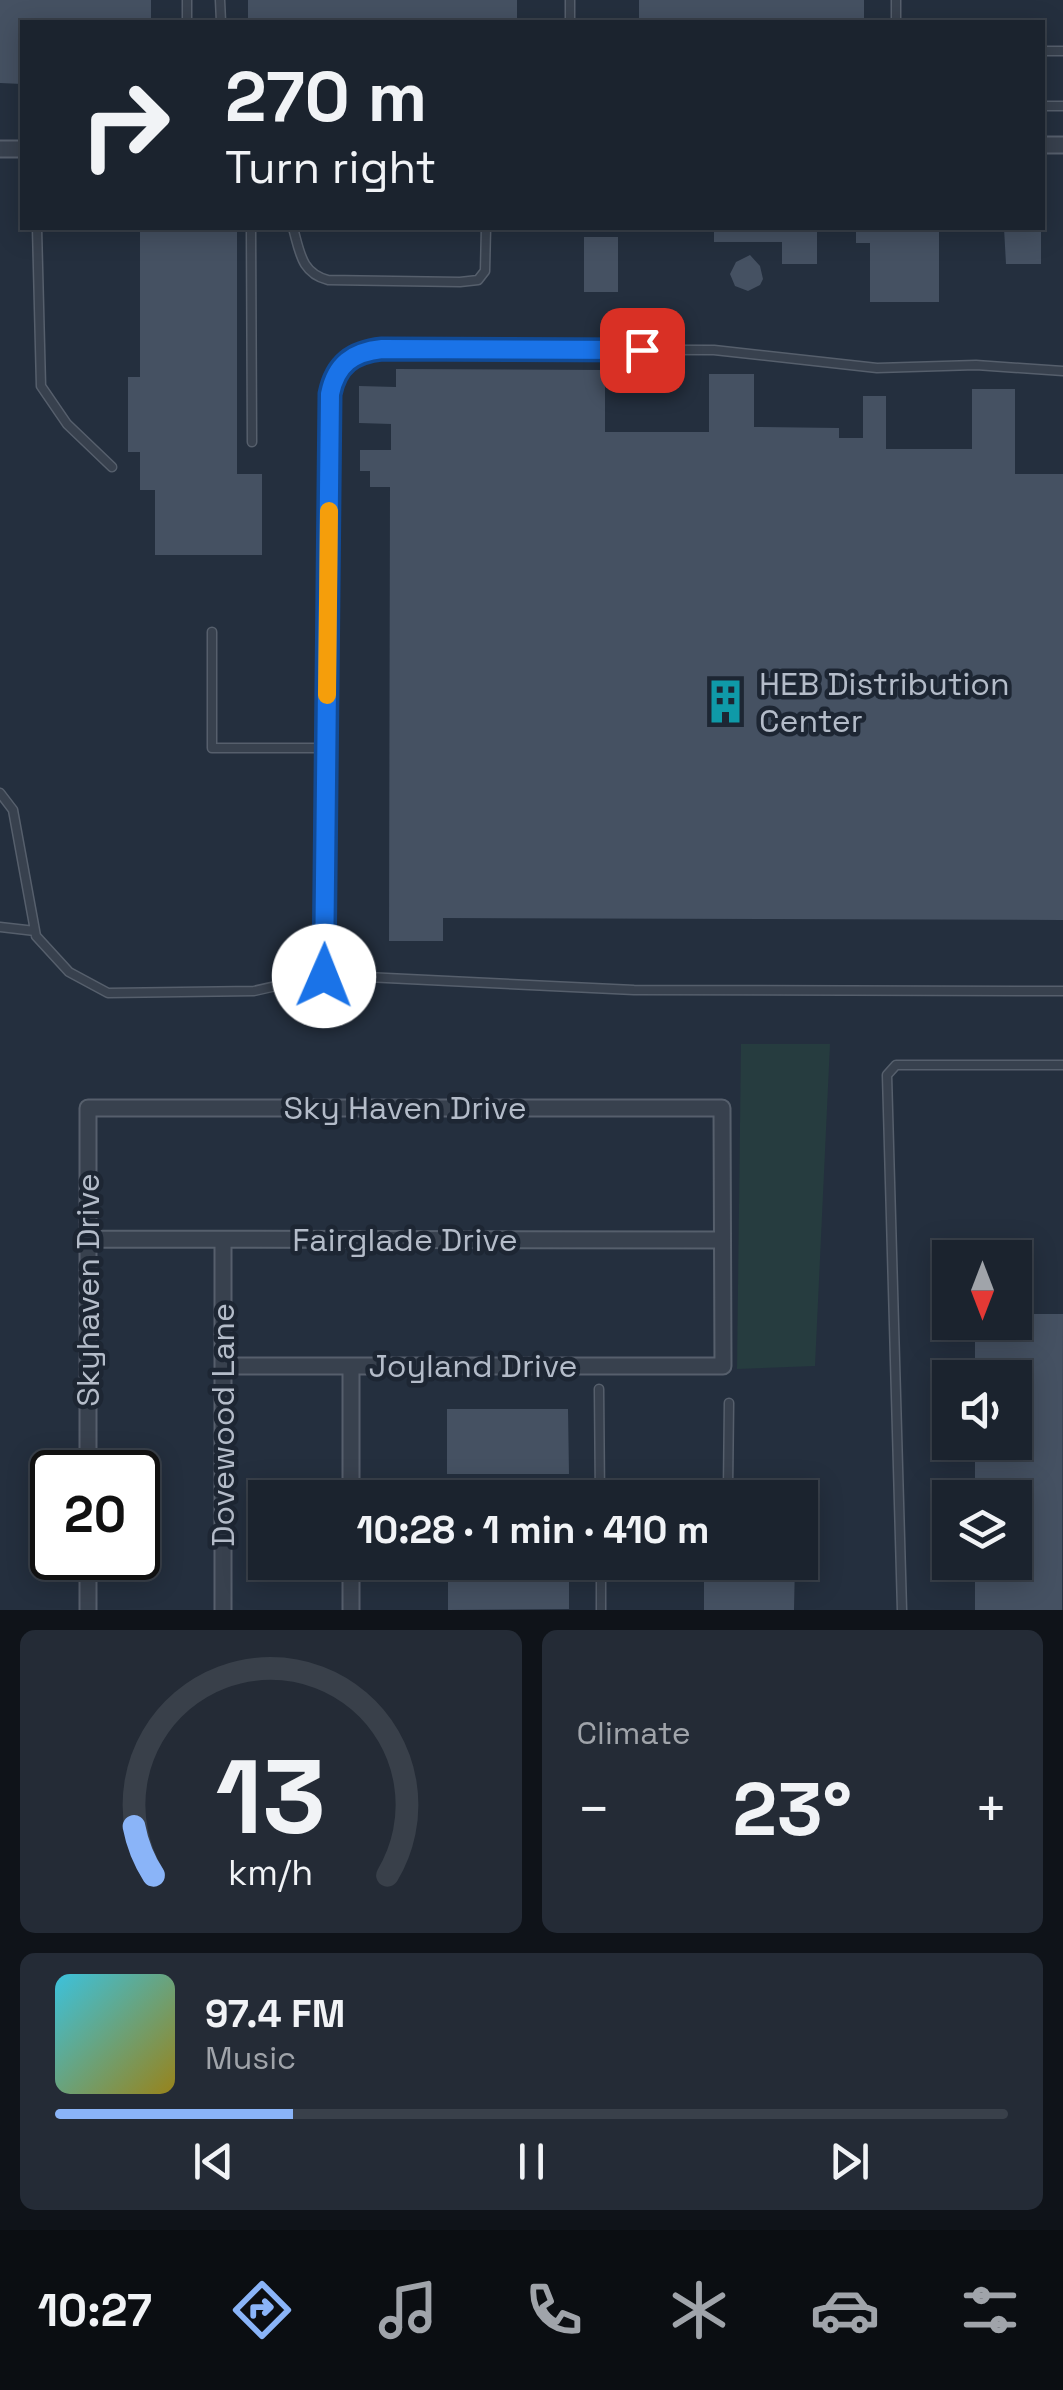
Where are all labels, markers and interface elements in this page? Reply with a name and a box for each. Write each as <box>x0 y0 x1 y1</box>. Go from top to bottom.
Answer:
text: 270 m <box>225 52 427 141</box>
icon: right <box>60 60 190 190</box>
text: Turn right <box>225 139 436 196</box>
pin <box>600 308 685 393</box>
icon: arrive <box>615 323 670 378</box>
place label: HEB Distribution Center <box>759 664 1010 741</box>
building icon: HEB Distribution Center <box>702 678 750 726</box>
position arrow <box>272 924 376 1028</box>
street label: Sky Haven Drive <box>283 1088 527 1128</box>
street label: Skyhaven Drive <box>68 1173 108 1407</box>
street label: Fairglade Drive <box>292 1220 518 1260</box>
north arrow <box>932 1240 1032 1340</box>
map controls <box>932 1240 1032 1580</box>
street label: Dovewood Lane <box>203 1303 243 1547</box>
street label: Joyland Drive <box>369 1346 577 1386</box>
button: sound <box>932 1360 1032 1460</box>
speed limit sign: 20 <box>30 1450 160 1580</box>
button: layers <box>932 1480 1032 1580</box>
text: 10:28 · 1 min · 410 m <box>356 1506 710 1554</box>
text: Climate <box>577 1713 691 1753</box>
text: 13 <box>216 1731 326 1863</box>
text: 23° <box>732 1761 852 1857</box>
text: − <box>577 1774 611 1844</box>
text: + <box>974 1774 1008 1844</box>
text: km/h <box>228 1850 313 1895</box>
text: 97.4 FM <box>205 1990 345 2038</box>
text: Music <box>205 2038 296 2078</box>
icon: previous <box>186 2134 241 2189</box>
icon: pause <box>504 2134 559 2189</box>
icon: next <box>822 2134 877 2189</box>
icon: directions <box>227 2275 297 2345</box>
icon: music <box>373 2275 443 2345</box>
icon: phone <box>519 2275 589 2345</box>
icon: climate <box>664 2275 734 2345</box>
icon: car <box>810 2275 880 2345</box>
icon: filters <box>955 2275 1025 2345</box>
text: 10:27 <box>38 2282 152 2339</box>

